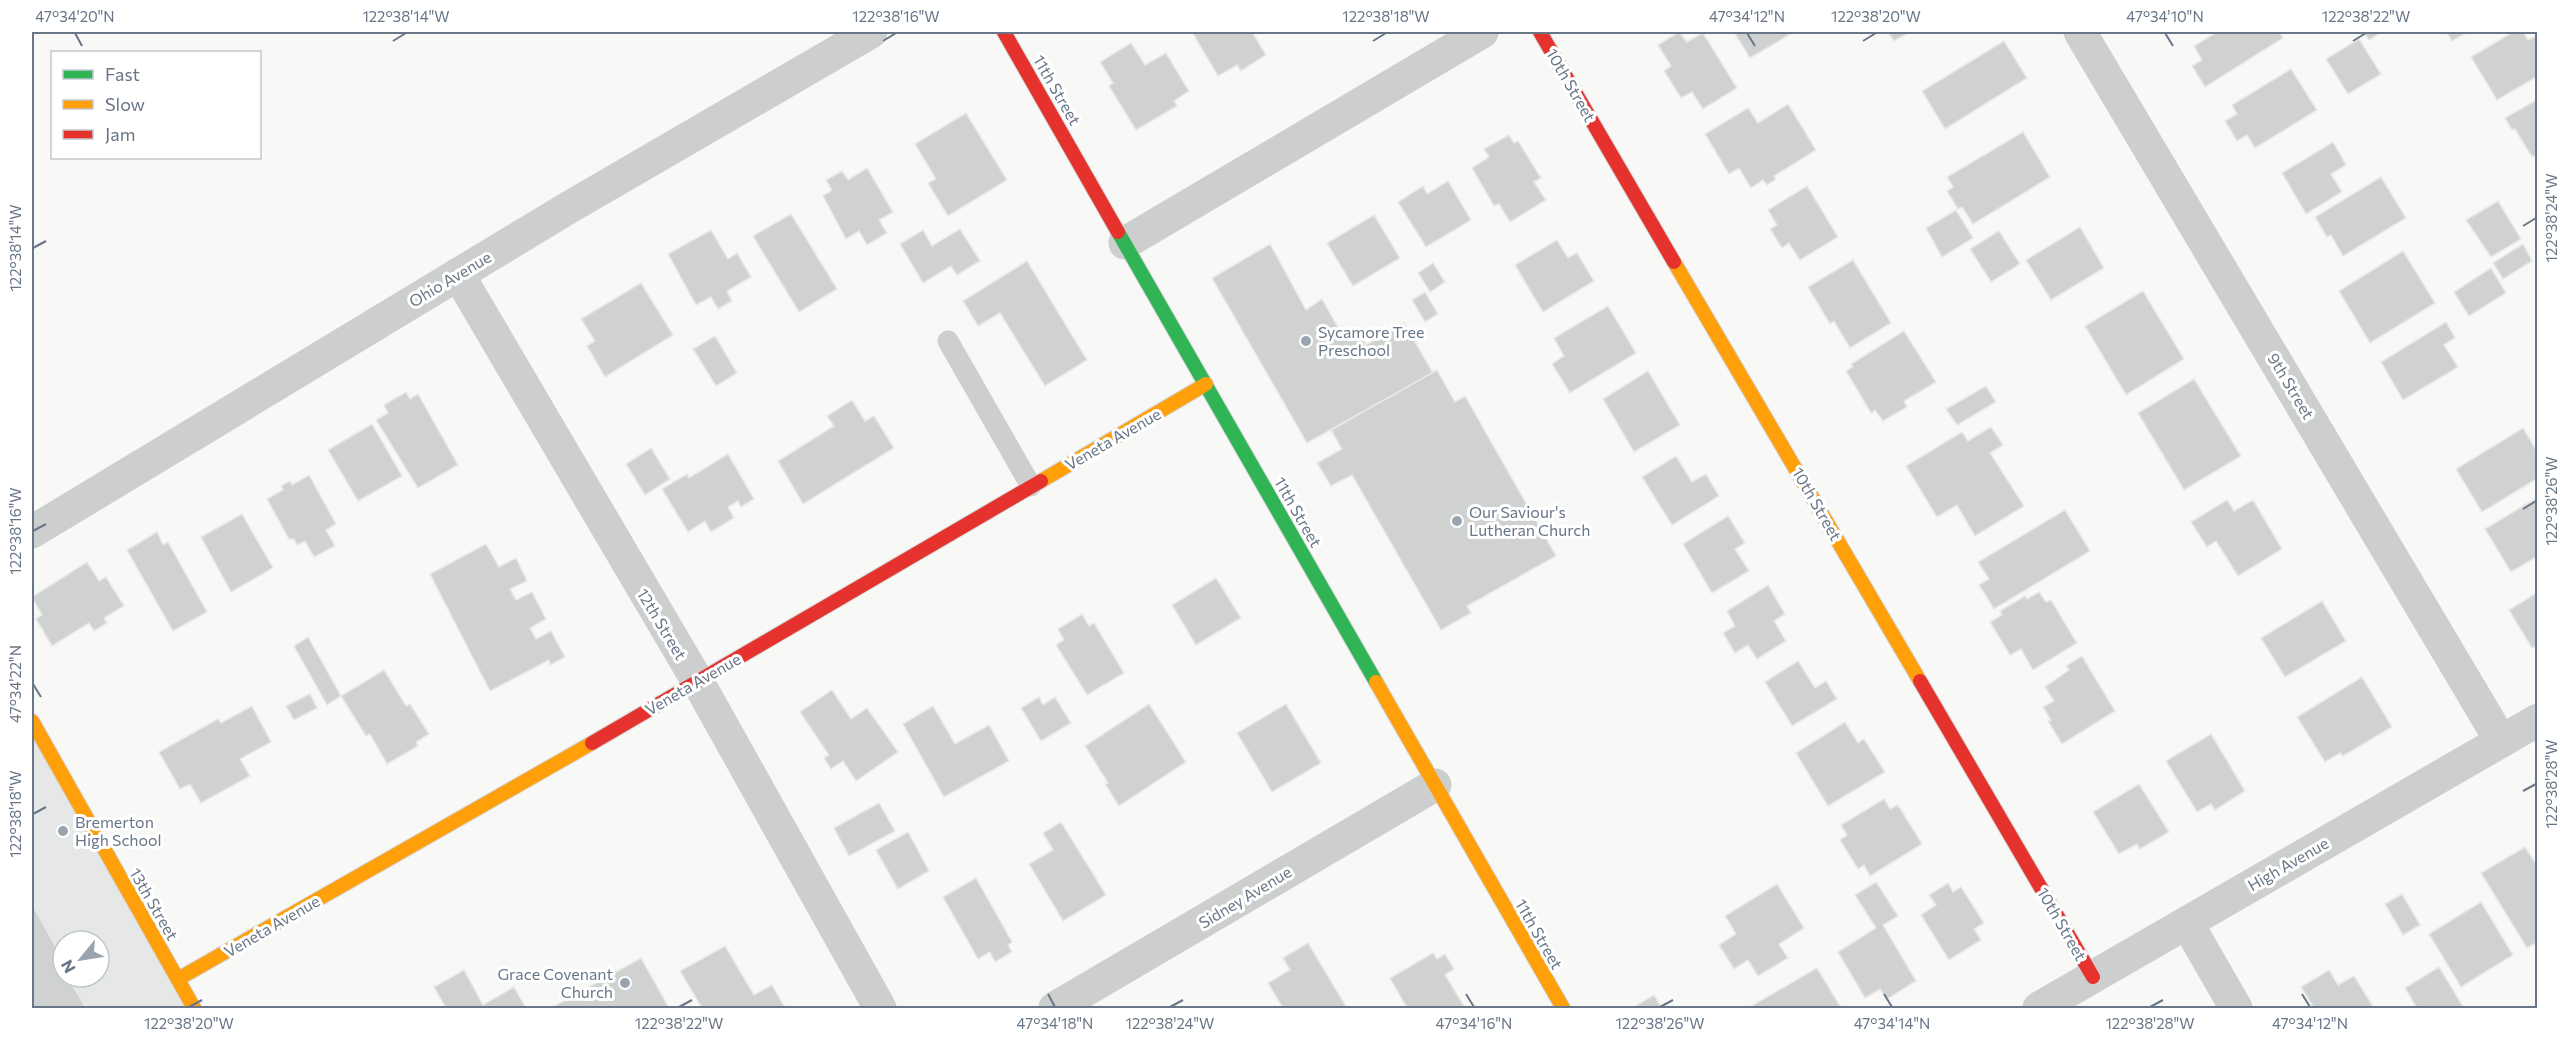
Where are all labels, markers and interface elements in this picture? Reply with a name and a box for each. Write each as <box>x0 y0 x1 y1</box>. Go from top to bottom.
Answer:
text: 47°34'20"N <box>35 7 115 25</box>
text: 122°38'14"W <box>362 7 450 25</box>
text: 122°38'16"W <box>852 7 940 25</box>
text: 122°38'18"W <box>1342 7 1430 25</box>
text: 47°34'12"N <box>1709 7 1785 25</box>
text: 122°38'20"W <box>1831 7 1921 25</box>
text: 47°34'10"N <box>2126 7 2204 25</box>
text: 122°38'22"W <box>2322 7 2410 25</box>
street label: 10th Street <box>1543 45 1600 125</box>
legend <box>51 51 261 159</box>
street label: 11th Street <box>1030 51 1085 129</box>
text: Fast <box>105 63 140 85</box>
text: Slow <box>105 93 145 115</box>
text: Jam <box>105 123 135 145</box>
text: 122°38'24"W <box>2542 174 2560 262</box>
text: 122°38'14"W <box>6 204 24 292</box>
street label: Ohio Avenue <box>405 247 494 310</box>
place label: Sycamore Tree Preschool <box>1318 322 1424 359</box>
marker: Sycamore Tree Preschool <box>1299 334 1313 348</box>
street label: 9th Street <box>2264 349 2319 423</box>
street label: Veneta Avenue <box>1062 404 1164 474</box>
text: 122°38'26"W <box>2542 456 2560 546</box>
street label: 10th Street <box>1789 464 1846 544</box>
street label: 11th Street <box>1271 473 1326 551</box>
text: 122°38'16"W <box>6 487 24 575</box>
place label: Our Saviour's Lutheran Church <box>1469 502 1590 539</box>
marker: Our Saviour's Lutheran Church <box>1450 514 1464 528</box>
street label: 12th Street <box>634 585 691 663</box>
text: 47°34'22"N <box>6 645 24 723</box>
street label: Veneta Avenue <box>642 649 744 719</box>
text: 122°38'28"W <box>2542 739 2560 829</box>
text: 122°38'18"W <box>6 770 24 858</box>
place label: Bremerton High School <box>75 812 162 849</box>
marker: Bremerton High School <box>56 824 70 838</box>
street label: High Avenue <box>2244 833 2332 894</box>
street label: Sidney Avenue <box>1195 861 1295 932</box>
street label: 13th Street <box>126 864 183 944</box>
street label: 10th Street <box>2034 884 2091 964</box>
street label: Veneta Avenue <box>221 891 323 961</box>
street label: 11th Street <box>1512 895 1567 973</box>
north arrow <box>51 929 111 989</box>
text: N <box>56 957 79 977</box>
place label: Grace Covenant Church <box>497 964 613 1001</box>
marker: Grace Covenant Church <box>618 976 632 990</box>
text: 122°38'20"W <box>144 1014 234 1032</box>
text: 122°38'22"W <box>635 1014 723 1032</box>
text: 47°34'18"N <box>1017 1014 1093 1032</box>
text: 122°38'24"W <box>1126 1014 1214 1032</box>
text: 47°34'16"N <box>1436 1014 1512 1032</box>
text: 122°38'26"W <box>1615 1014 1705 1032</box>
text: 47°34'14"N <box>1854 1014 1930 1032</box>
text: 122°38'28"W <box>2105 1014 2195 1032</box>
text: 47°34'12"N <box>2272 1014 2348 1032</box>

